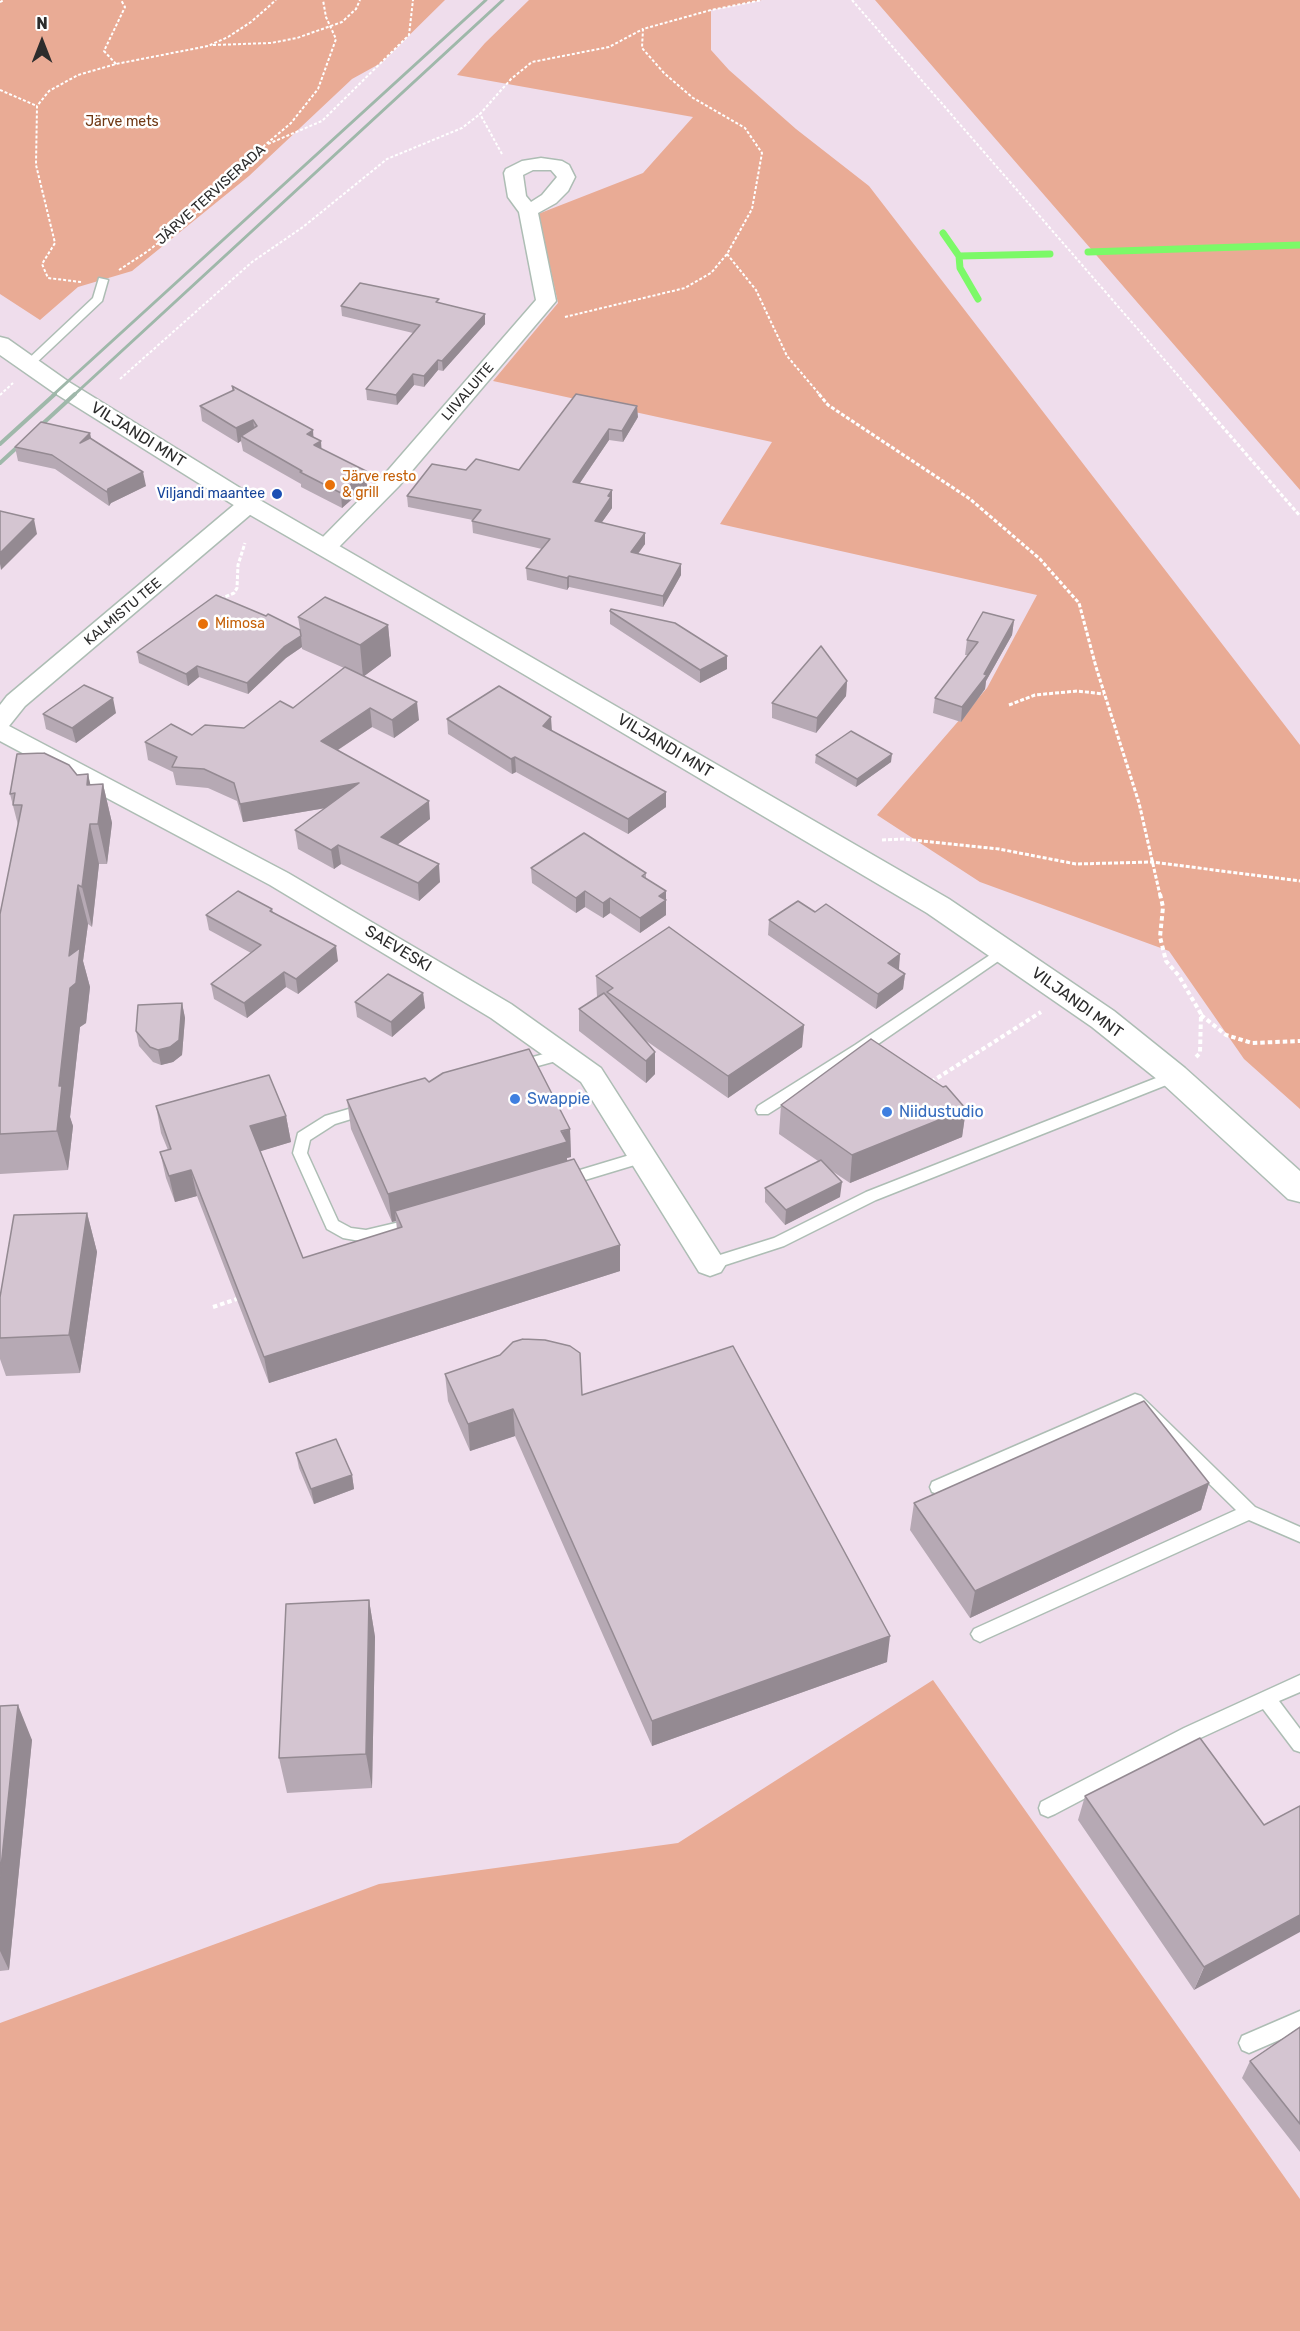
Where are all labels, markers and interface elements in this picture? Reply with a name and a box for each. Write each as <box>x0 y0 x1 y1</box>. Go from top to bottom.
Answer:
north arrow <box>12 12 72 72</box>
text: N <box>36 14 48 33</box>
park label: Järve mets <box>85 114 159 130</box>
street label: JÄRVE TERVISERADA <box>153 142 269 248</box>
street label: LIIVALUITE <box>438 360 498 424</box>
street label: VILJANDI MNT <box>87 398 189 472</box>
place label: Järve resto & grill <box>342 469 416 502</box>
marker: Järve resto & grill <box>323 478 337 492</box>
place label: Viljandi maantee <box>157 486 265 502</box>
marker: Viljandi maantee <box>270 487 284 501</box>
street label: KALMISTU TEE <box>81 575 165 649</box>
place label: Mimosa <box>215 616 265 632</box>
marker: Mimosa <box>196 617 210 631</box>
street label: VILJANDI MNT <box>614 710 716 782</box>
street label: SAEVESKI <box>361 922 435 976</box>
street label: VILJANDI MNT <box>1028 963 1126 1043</box>
place label: Swappie <box>527 1089 590 1109</box>
marker: Swappie <box>508 1092 522 1106</box>
place label: Niidustudio <box>899 1102 984 1122</box>
marker: Niidustudio <box>880 1105 894 1119</box>

